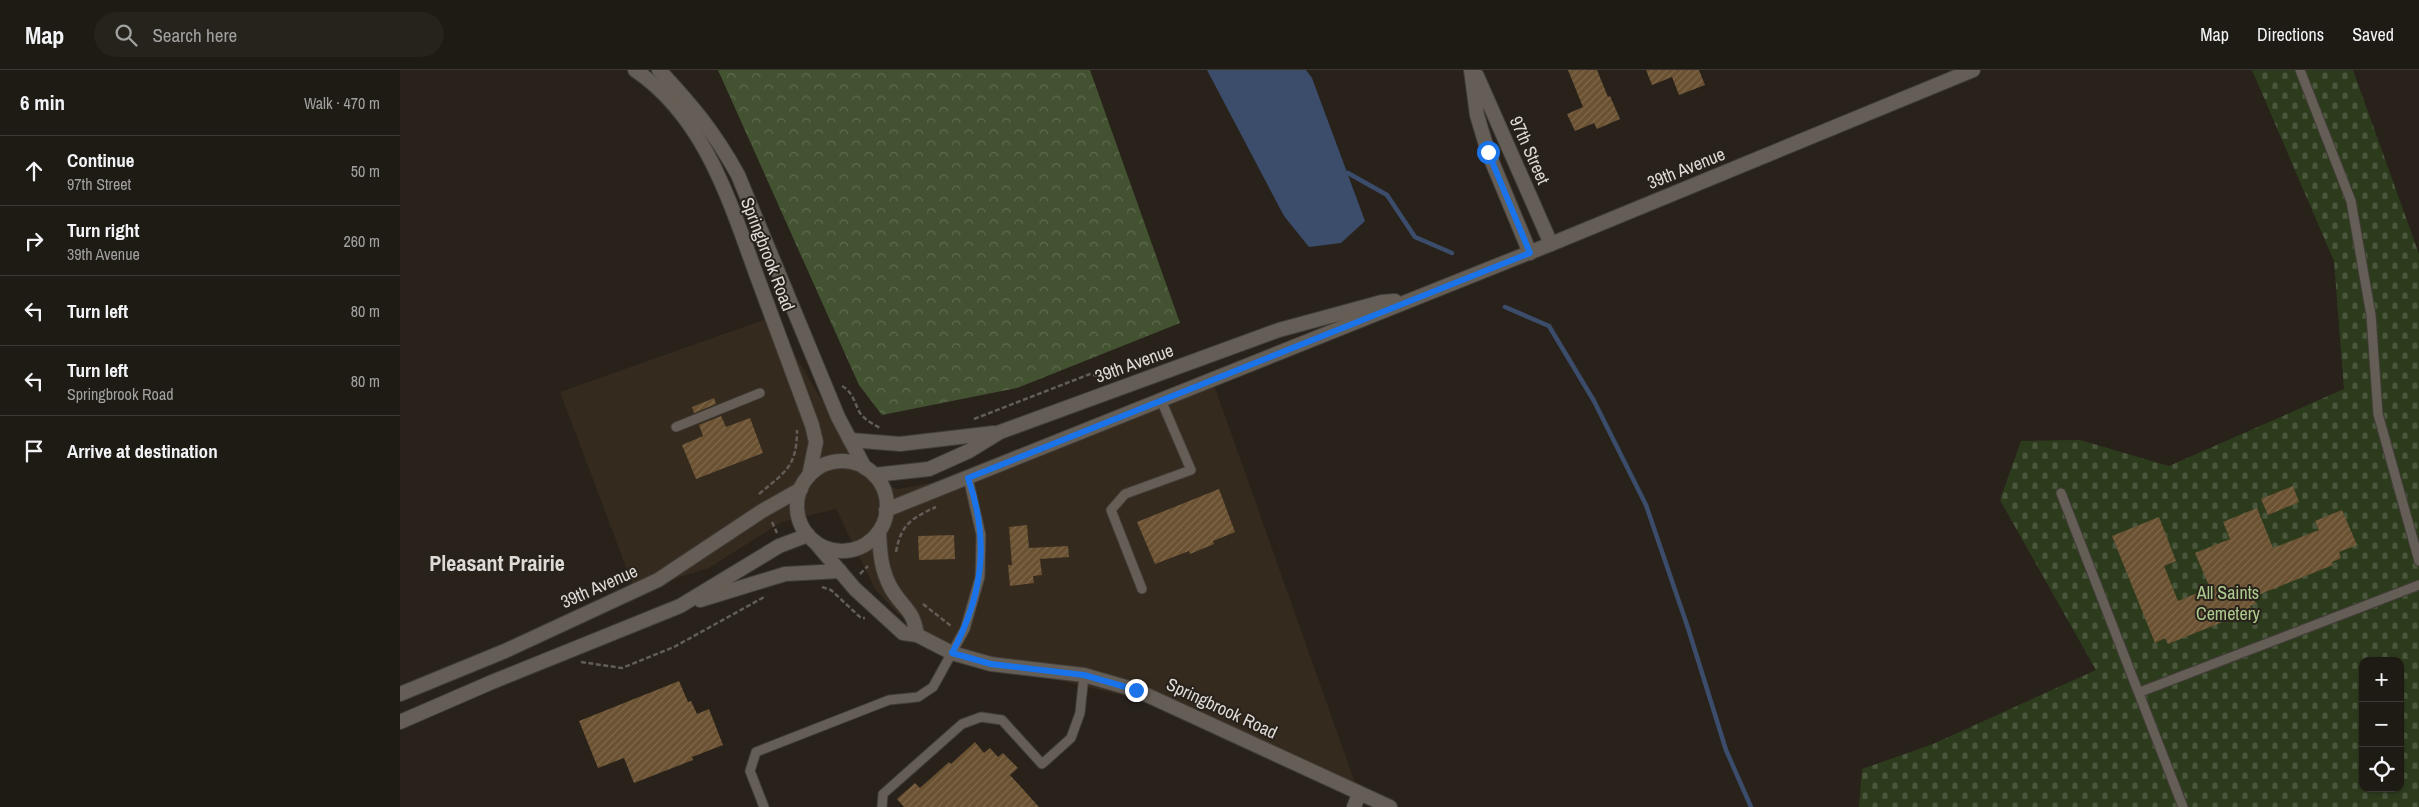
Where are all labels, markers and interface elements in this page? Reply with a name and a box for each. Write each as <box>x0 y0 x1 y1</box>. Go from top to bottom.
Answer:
search box <box>94 12 444 57</box>
text: Map <box>25 19 64 51</box>
icon: search <box>112 21 140 49</box>
text: Search here <box>152 22 237 48</box>
text: Map <box>2200 22 2229 47</box>
text: Directions <box>2257 22 2324 47</box>
text: Saved <box>2352 22 2394 47</box>
text: 6 min <box>20 88 65 117</box>
text: Walk · 470 m <box>304 92 380 114</box>
street label: 97th Street <box>1504 112 1556 188</box>
route start <box>1477 141 1500 164</box>
street label: 39th Avenue <box>1643 141 1729 195</box>
text: Continue <box>67 147 135 173</box>
icon: ahead <box>20 157 48 185</box>
text: 50 m <box>351 160 380 182</box>
text: 97th Street <box>67 173 131 195</box>
street label: Springbrook Road <box>735 194 801 314</box>
text: Turn right <box>67 217 139 243</box>
icon: right <box>20 227 48 255</box>
text: 260 m <box>344 230 380 252</box>
text: 39th Avenue <box>67 243 140 265</box>
icon: left <box>20 297 48 325</box>
text: Turn left <box>67 298 128 324</box>
text: 80 m <box>351 300 380 322</box>
street label: 39th Avenue <box>1091 337 1177 389</box>
text: Turn left <box>67 357 128 383</box>
icon: left <box>20 367 48 395</box>
text: 80 m <box>351 370 380 392</box>
text: Springbrook Road <box>67 383 173 405</box>
icon: arrive <box>20 437 48 465</box>
text: Arrive at destination <box>67 438 218 464</box>
district label: Pleasant Prairie <box>429 548 565 578</box>
street label: 39th Avenue <box>557 558 641 614</box>
park label: All Saints Cemetery <box>2196 580 2261 626</box>
map controls <box>2359 657 2404 792</box>
button: + <box>2359 657 2404 702</box>
street label: Springbrook Road <box>1162 671 1282 745</box>
route end <box>1125 679 1148 702</box>
button: − <box>2359 702 2404 747</box>
button: locate <box>2359 747 2404 792</box>

